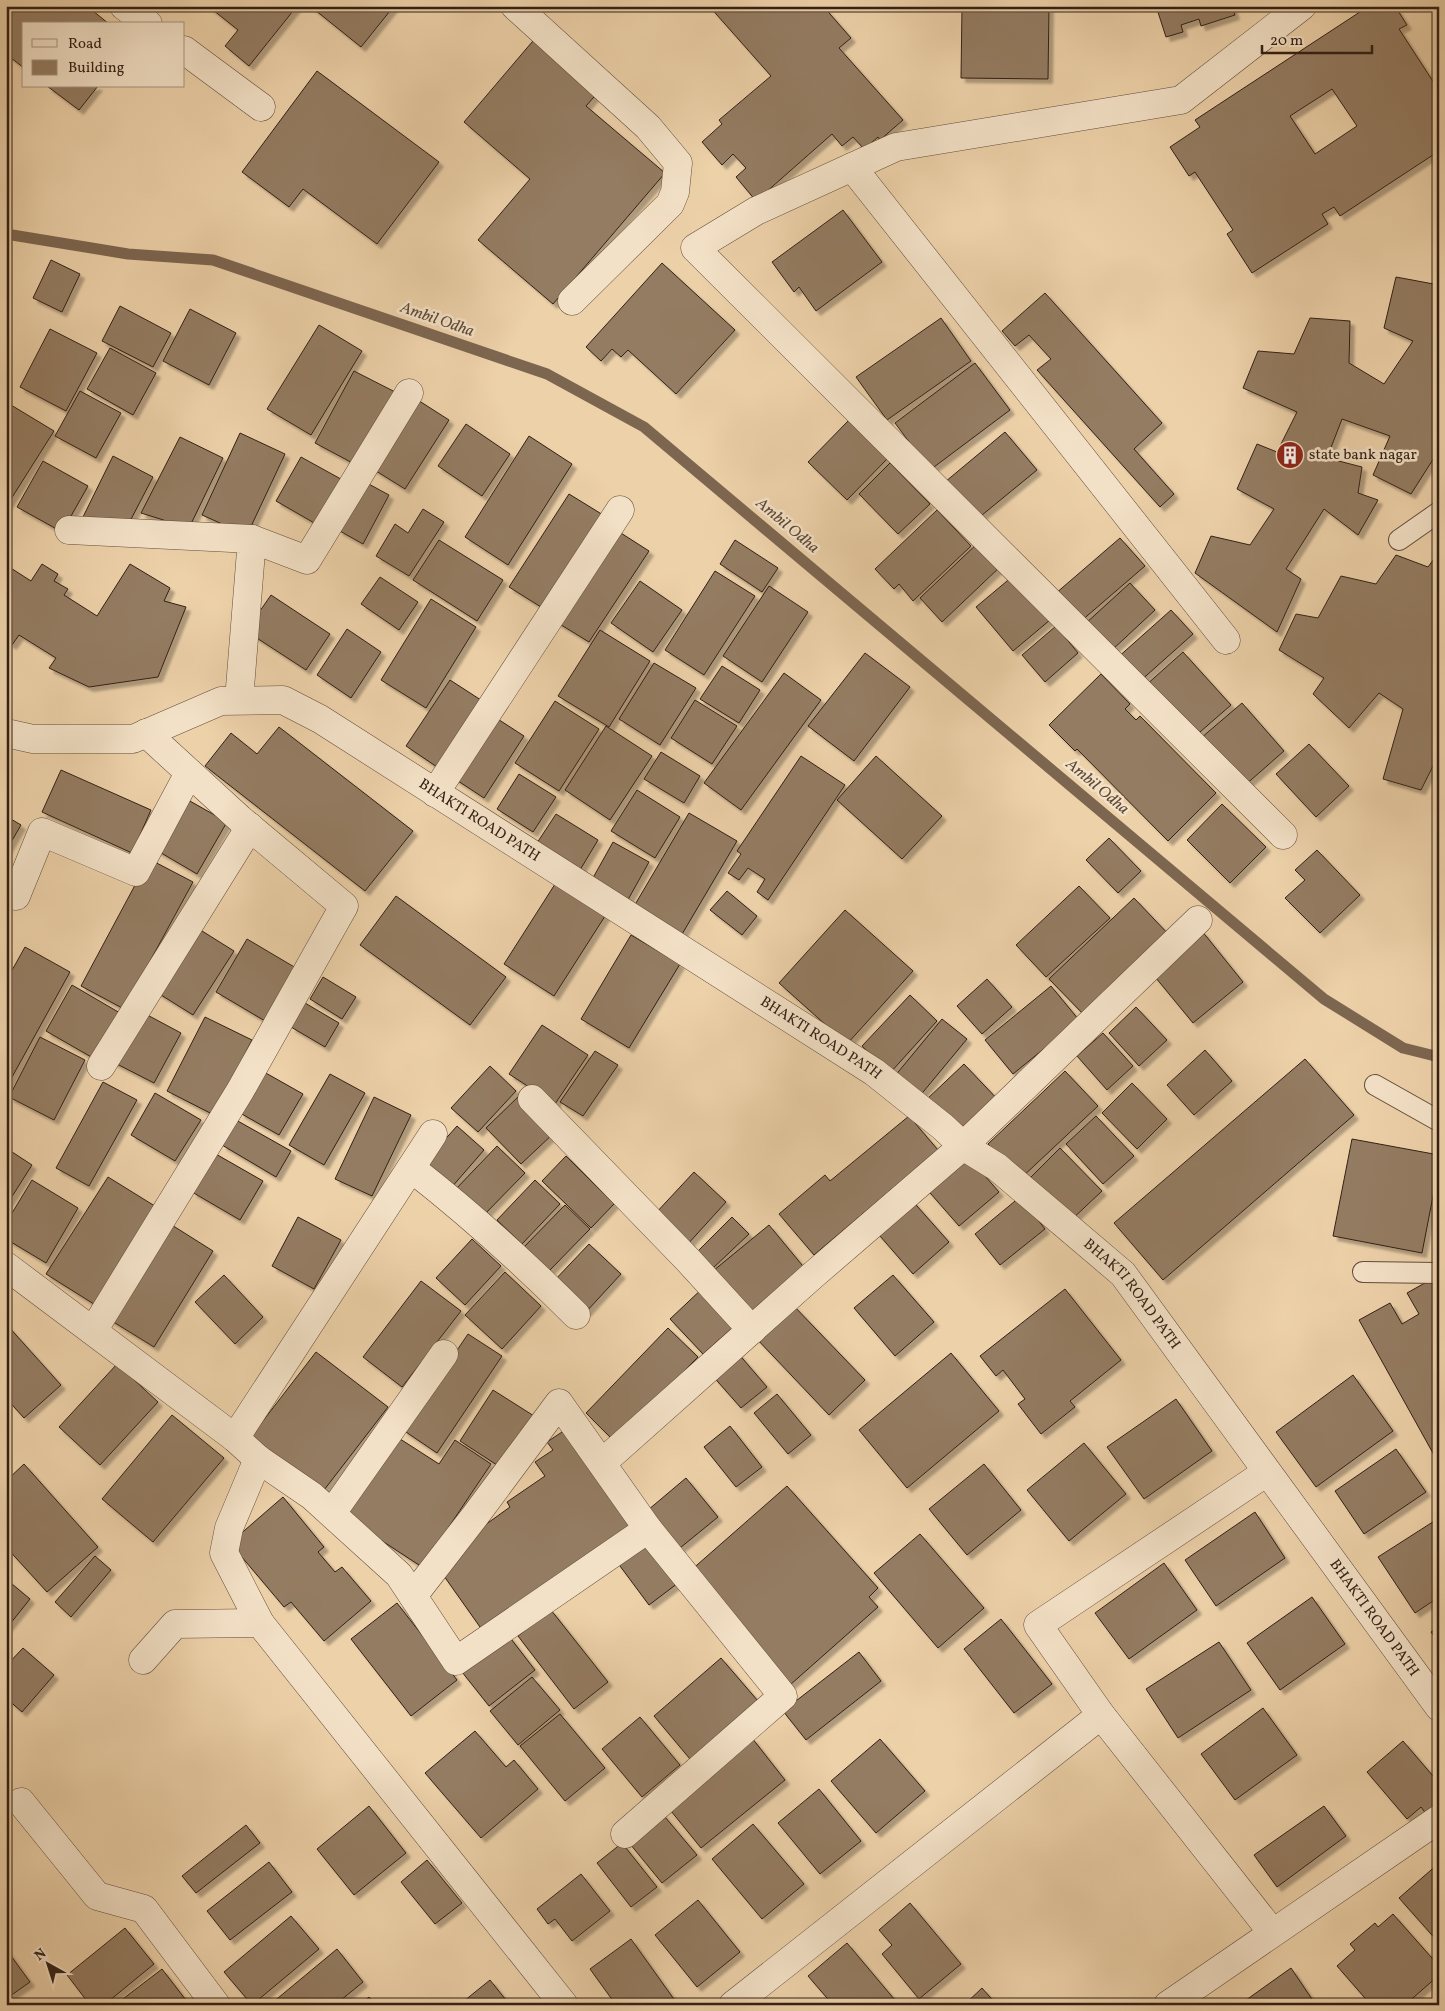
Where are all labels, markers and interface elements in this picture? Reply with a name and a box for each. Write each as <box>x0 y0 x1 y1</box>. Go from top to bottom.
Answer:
legend <box>22 22 185 88</box>
scale bar <box>1262 22 1372 54</box>
text: 20 m <box>1270 31 1303 52</box>
text: Road <box>68 34 102 55</box>
text: Building <box>68 58 125 79</box>
water label: Ambil Odha <box>396 297 477 343</box>
building icon: state bank nagar <box>1275 440 1305 470</box>
place label: state bank nagar <box>1309 445 1417 466</box>
water label: Ambil Odha <box>750 492 824 559</box>
water label: Ambil Odha <box>1060 753 1134 820</box>
street label: BHAKTI ROAD PATH <box>414 774 544 867</box>
street label: BHAKTI ROAD PATH <box>756 992 886 1085</box>
street label: BHAKTI ROAD PATH <box>1079 1234 1185 1354</box>
street label: BHAKTI ROAD PATH <box>1324 1555 1424 1681</box>
north arrow <box>22 1938 72 1988</box>
text: N <box>31 1944 51 1966</box>

